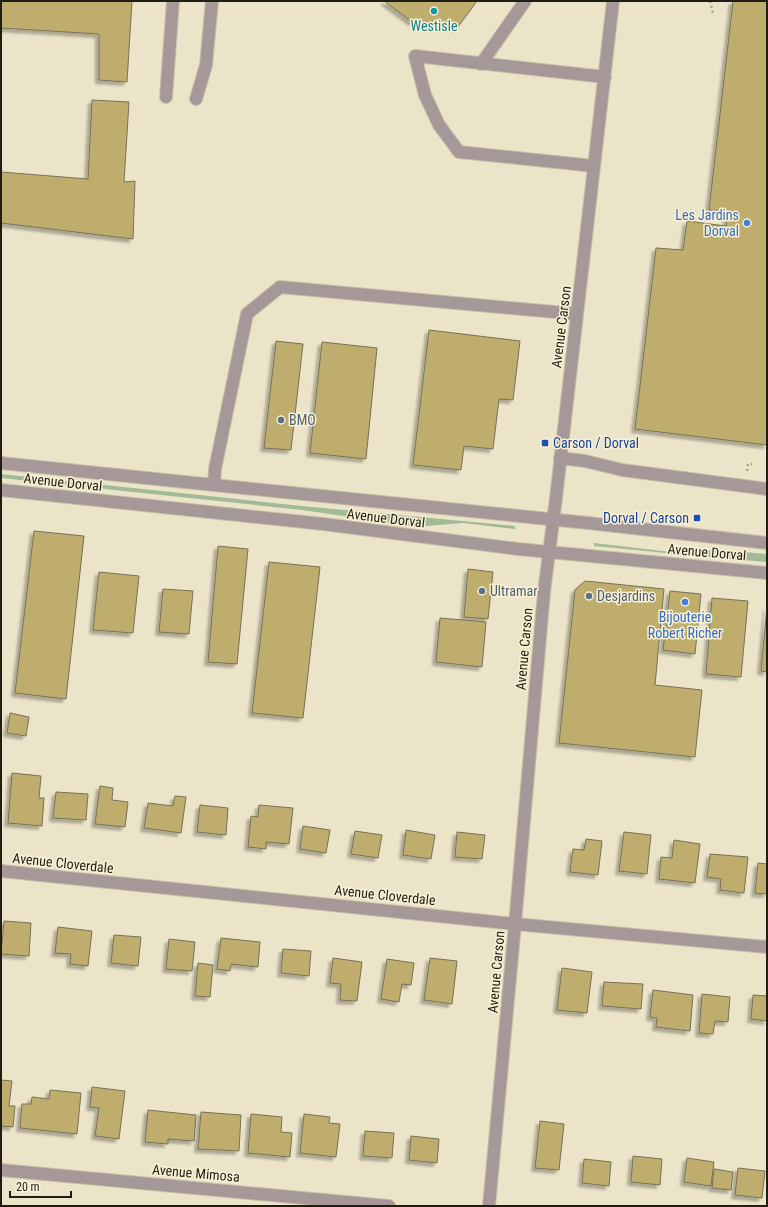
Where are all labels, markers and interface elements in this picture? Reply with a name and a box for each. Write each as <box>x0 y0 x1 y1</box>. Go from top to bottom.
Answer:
marker: Westisle <box>429 6 439 16</box>
place label: Westisle <box>411 18 458 34</box>
place label: Les Jardins Dorval <box>675 207 739 239</box>
marker: Les Jardins Dorval <box>742 218 752 228</box>
street label: Avenue Carson <box>548 285 574 369</box>
place label: BMO <box>289 412 316 428</box>
marker: BMO <box>276 415 286 425</box>
place label: Carson / Dorval <box>553 435 639 451</box>
marker: Carson / Dorval <box>540 438 550 448</box>
street label: Avenue Dorval <box>23 470 103 494</box>
street label: Avenue Dorval <box>346 505 426 531</box>
place label: Dorval / Carson <box>603 510 689 526</box>
marker: Dorval / Carson <box>692 513 702 523</box>
street label: Avenue Dorval <box>667 541 747 563</box>
place label: Ultramar <box>490 583 537 599</box>
marker: Ultramar <box>477 586 487 596</box>
place label: Desjardins <box>597 588 655 604</box>
marker: Desjardins <box>584 591 594 601</box>
marker: Bijouterie Robert Richer <box>680 597 690 607</box>
street label: Avenue Carson <box>512 607 536 691</box>
place label: Bijouterie Robert Richer <box>648 609 722 641</box>
street label: Avenue Cloverdale <box>12 850 115 876</box>
street label: Avenue Cloverdale <box>334 882 437 908</box>
street label: Avenue Carson <box>484 930 508 1014</box>
street label: Avenue Mimosa <box>151 1161 241 1185</box>
scale bar <box>10 1173 71 1199</box>
text: 20 m <box>16 1180 40 1194</box>

